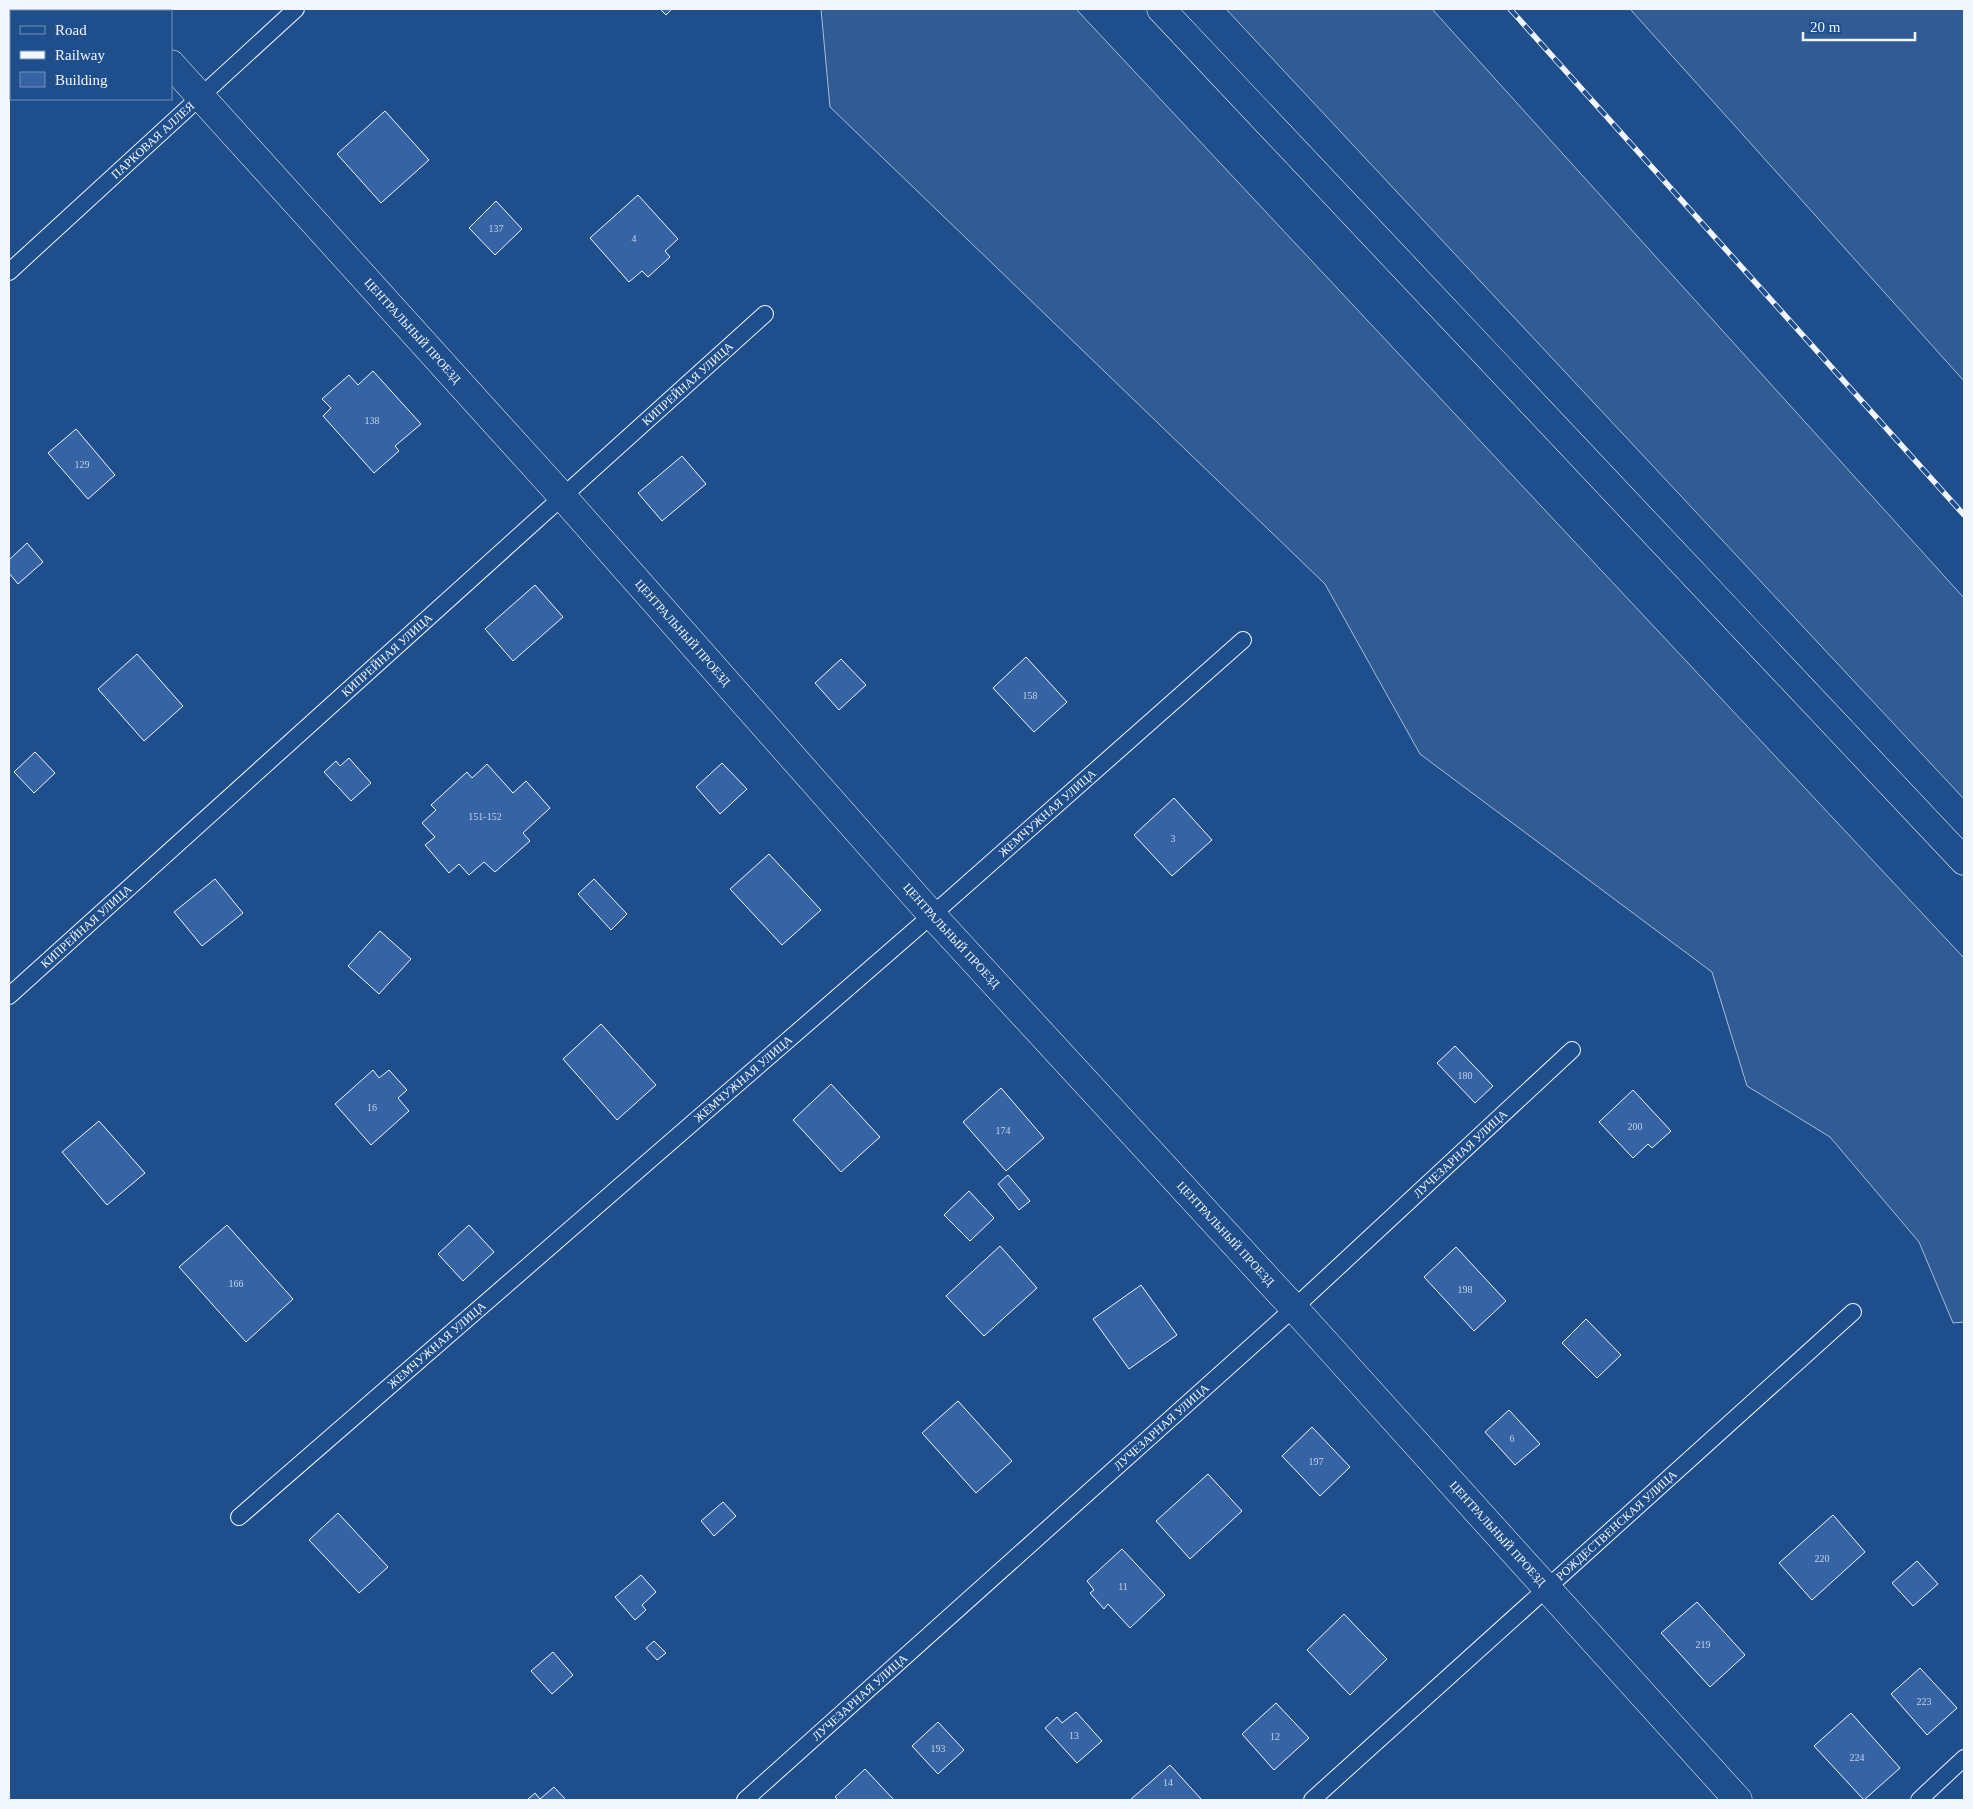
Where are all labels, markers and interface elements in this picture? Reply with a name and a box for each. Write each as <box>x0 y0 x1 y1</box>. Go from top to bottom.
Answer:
legend <box>10 10 172 100</box>
scale bar <box>1803 10 1916 42</box>
text: 20 m <box>1810 19 1841 35</box>
text: Road <box>55 22 87 38</box>
text: Railway <box>55 47 105 63</box>
text: Building <box>55 72 108 88</box>
street label: ПАРКОВАЯ АЛЛЕЯ <box>108 99 197 182</box>
house number: 137 <box>489 223 504 234</box>
house number: 4 <box>632 233 637 244</box>
street label: ЦЕНТРАЛЬНЫЙ ПРОЕЗД <box>361 275 464 386</box>
street label: КИПРЕЙНАЯ УЛИЦА <box>639 339 736 428</box>
house number: 138 <box>365 415 380 426</box>
house number: 129 <box>75 459 90 470</box>
street label: ЦЕНТРАЛЬНЫЙ ПРОЕЗД <box>632 577 733 689</box>
street label: КИПРЕЙНАЯ УЛИЦА <box>339 610 436 700</box>
house number: 158 <box>1023 690 1038 701</box>
street label: ЖЕМЧУЖНАЯ УЛИЦА <box>996 766 1099 860</box>
house number: 151-152 <box>468 811 502 822</box>
house number: 3 <box>1171 833 1176 844</box>
street label: ЦЕНТРАЛЬНЫЙ ПРОЕЗД <box>900 880 1003 991</box>
street label: КИПРЕЙНАЯ УЛИЦА <box>38 881 135 971</box>
street label: ЖЕМЧУЖНАЯ УЛИЦА <box>691 1032 796 1125</box>
house number: 180 <box>1458 1070 1473 1081</box>
house number: 16 <box>367 1102 377 1113</box>
street label: ЛУЧЕЗАРНАЯ УЛИЦА <box>1410 1107 1510 1201</box>
house number: 200 <box>1628 1121 1643 1132</box>
house number: 174 <box>996 1125 1011 1136</box>
street label: ЦЕНТРАЛЬНЫЙ ПРОЕЗД <box>1174 1179 1277 1289</box>
house number: 166 <box>229 1278 244 1289</box>
house number: 198 <box>1458 1284 1473 1295</box>
street label: ЖЕМЧУЖНАЯ УЛИЦА <box>385 1299 489 1392</box>
street label: ЛУЧЕЗАРНАЯ УЛИЦА <box>1111 1380 1212 1473</box>
house number: 6 <box>1510 1433 1515 1444</box>
house number: 197 <box>1309 1456 1324 1467</box>
street label: РОЖДЕСТВЕНСКАЯ УЛИЦА <box>1553 1467 1680 1583</box>
street label: ЦЕНТРАЛЬНЫЙ ПРОЕЗД <box>1447 1478 1549 1589</box>
house number: 220 <box>1815 1553 1830 1564</box>
house number: 11 <box>1118 1581 1128 1592</box>
house number: 219 <box>1696 1639 1711 1650</box>
street label: ЛУЧЕЗАРНАЯ УЛИЦА <box>809 1651 910 1743</box>
house number: 223 <box>1917 1696 1932 1707</box>
house number: 13 <box>1069 1730 1079 1741</box>
house number: 12 <box>1270 1731 1280 1742</box>
house number: 193 <box>931 1743 946 1754</box>
house number: 224 <box>1850 1752 1865 1763</box>
house number: 14 <box>1163 1777 1173 1788</box>

